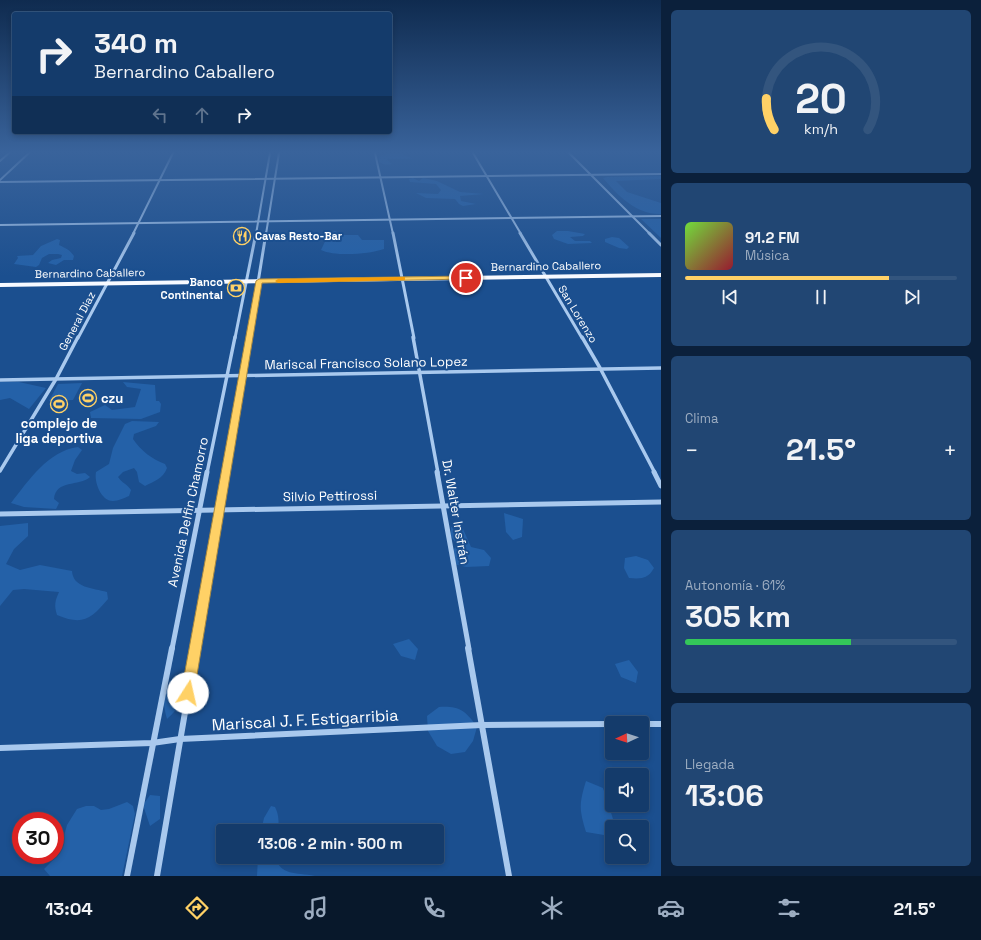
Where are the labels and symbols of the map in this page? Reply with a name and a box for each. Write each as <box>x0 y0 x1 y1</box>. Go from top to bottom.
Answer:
restaurant icon: Cavas Resto-Bar <box>232 226 252 246</box>
place label: Cavas Resto-Bar <box>255 229 343 243</box>
street label: Bernardino Caballero <box>491 258 602 274</box>
pin <box>449 261 483 295</box>
street label: Bernardino Caballero <box>35 265 146 281</box>
place label: Banco Continental <box>161 275 223 302</box>
bank icon: Banco Continental <box>226 278 246 298</box>
street label: San Lorenzo <box>555 283 601 346</box>
street label: General Diaz <box>56 289 99 353</box>
street label: Mariscal Francisco Solano Lopez <box>264 353 468 373</box>
sports icon: czu <box>78 388 98 408</box>
place label: czu <box>101 390 123 407</box>
sports icon: complejo de liga deportiva <box>49 394 69 414</box>
place label: complejo de liga deportiva <box>15 415 103 447</box>
street label: Avenida Delfin Chamorro <box>164 436 212 588</box>
street label: Dr. Walter Insfrán <box>438 458 474 566</box>
street label: Silvio Pettirossi <box>283 487 377 505</box>
position arrow <box>167 672 209 714</box>
street label: Mariscal J. F. Estigarribia <box>211 705 399 735</box>
north arrow <box>605 716 649 760</box>
speed limit sign: 30 <box>12 812 64 864</box>

